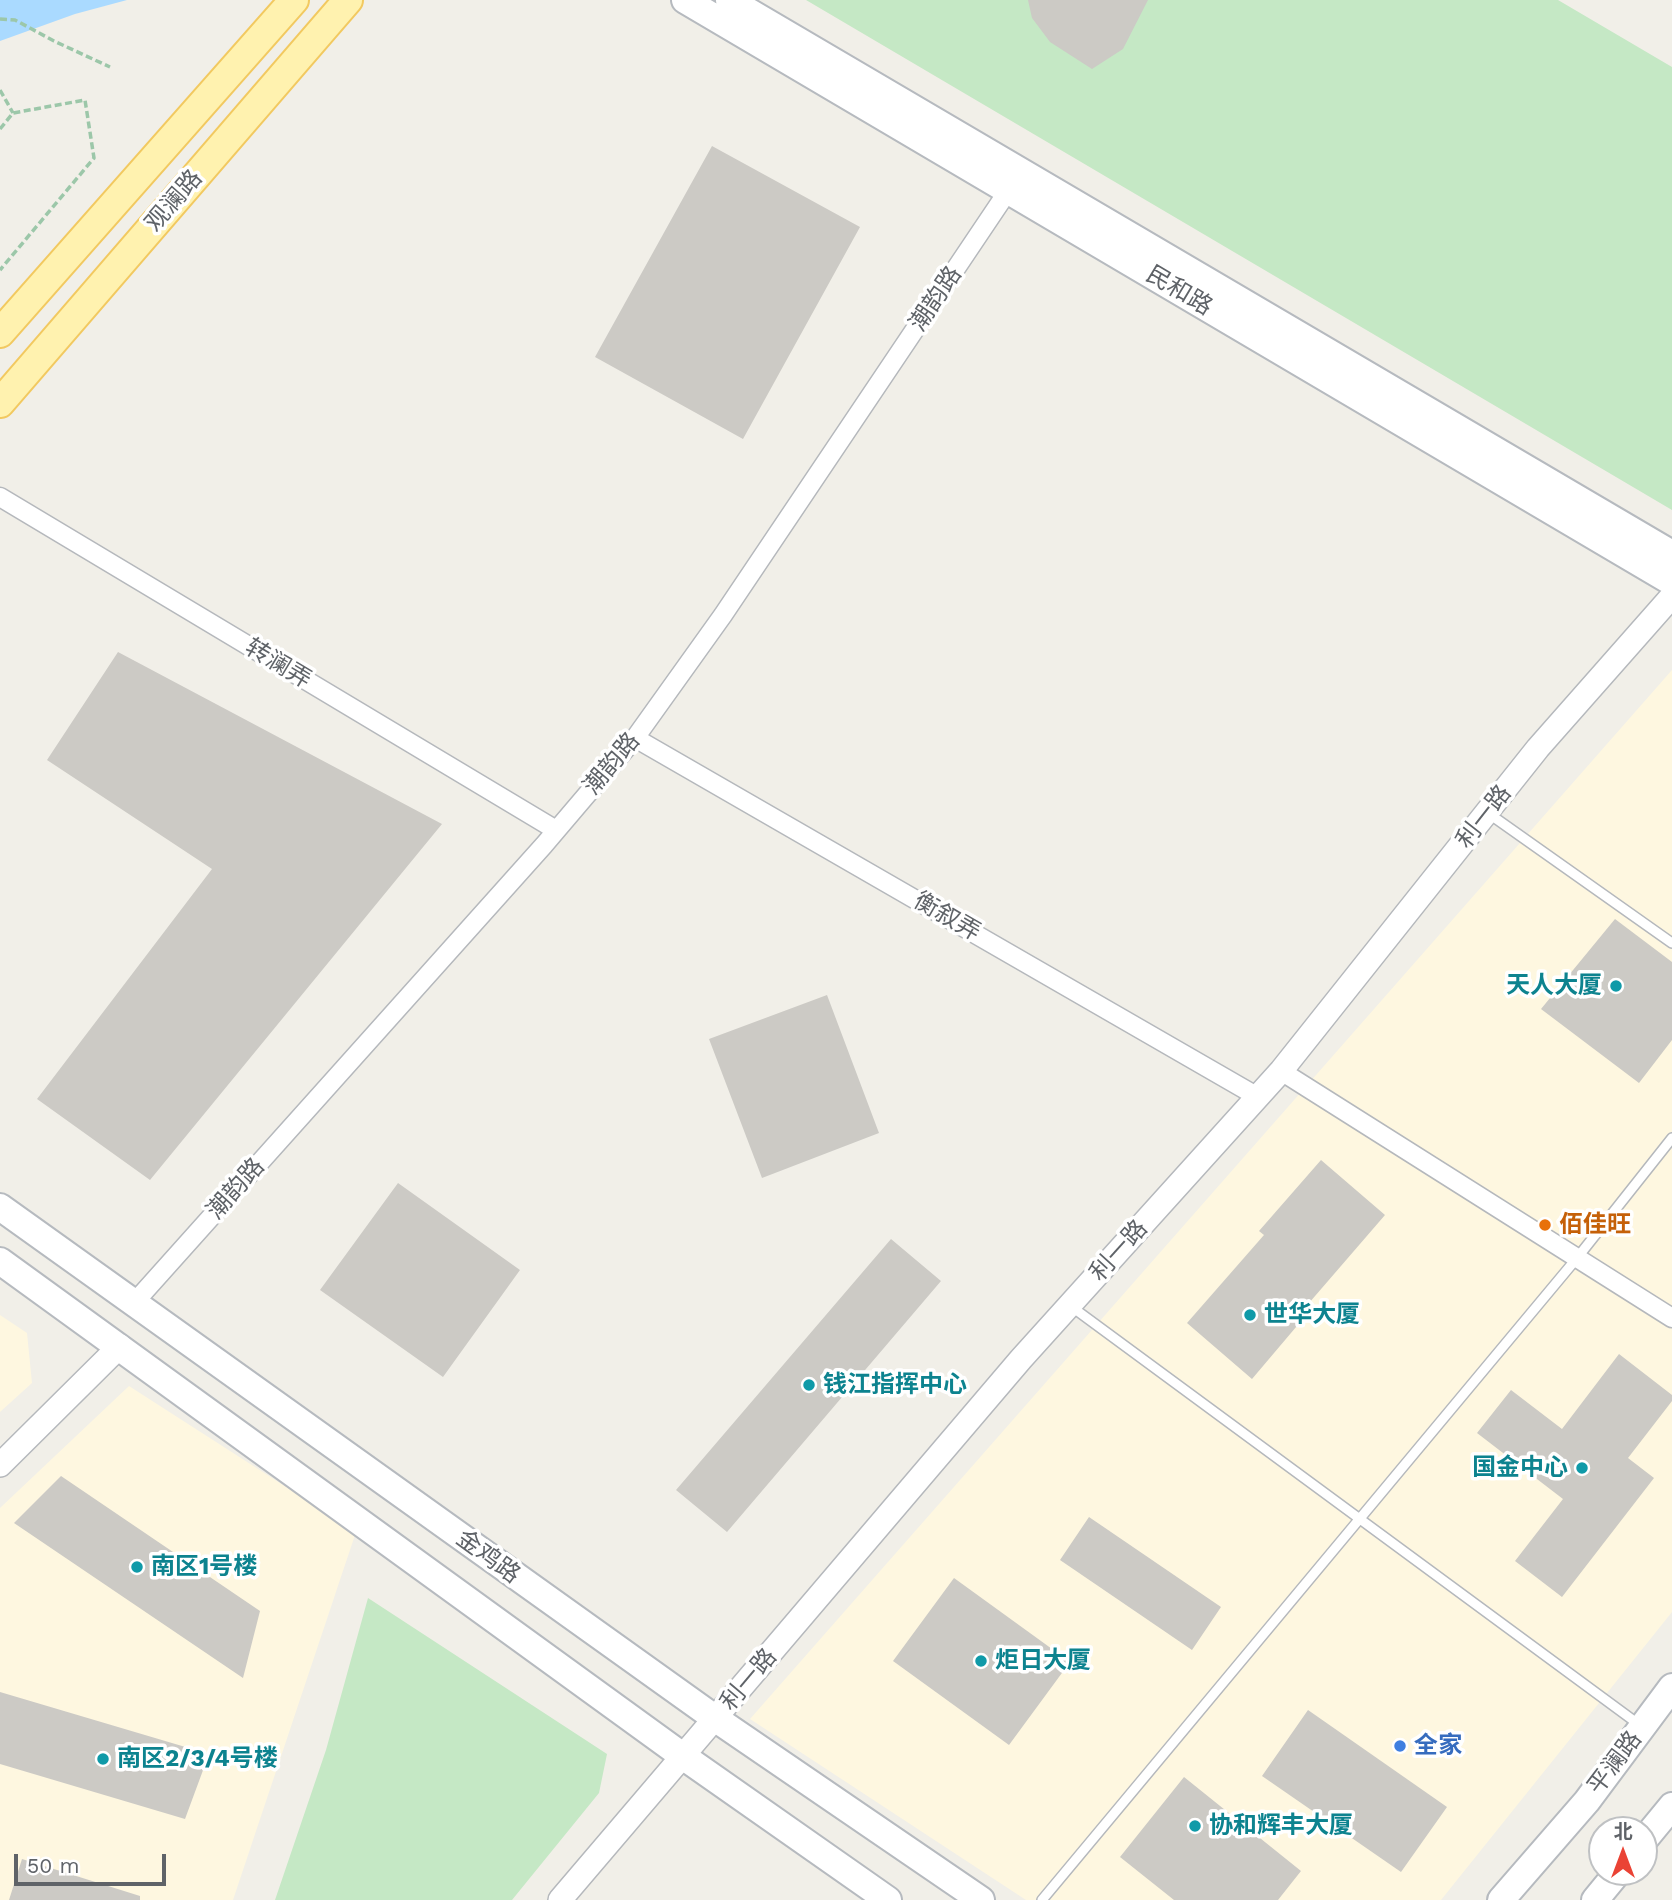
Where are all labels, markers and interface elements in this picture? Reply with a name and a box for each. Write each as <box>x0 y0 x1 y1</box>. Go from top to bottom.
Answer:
street label: 观澜路 <box>140 164 208 238</box>
street label: 民和路 <box>1141 260 1217 322</box>
street label: 潮韵路 <box>904 261 968 337</box>
street label: 转澜弄 <box>240 633 316 695</box>
street label: 潮韵路 <box>578 727 646 801</box>
street label: 利一路 <box>1450 780 1518 854</box>
street label: 衡叙弄 <box>909 887 985 947</box>
place label: 天人大厦 <box>1506 972 1602 1000</box>
marker: 天人大厦 <box>1608 978 1624 994</box>
street label: 潮韵路 <box>201 1153 271 1225</box>
place label: 佰佳旺 <box>1559 1211 1631 1239</box>
street label: 利一路 <box>1084 1215 1154 1287</box>
marker: 佰佳旺 <box>1537 1217 1553 1233</box>
place label: 世华大厦 <box>1264 1301 1360 1329</box>
marker: 世华大厦 <box>1242 1307 1258 1323</box>
place label: 钱江指挥中心 <box>823 1371 967 1399</box>
marker: 钱江指挥中心 <box>801 1377 817 1393</box>
place label: 国金中心 <box>1472 1454 1568 1482</box>
marker: 国金中心 <box>1574 1460 1590 1476</box>
street label: 金鸡路 <box>450 1524 526 1590</box>
place label: 南区1号楼 <box>151 1553 257 1581</box>
marker: 南区1号楼 <box>129 1559 145 1575</box>
street label: 利一路 <box>715 1643 783 1717</box>
place label: 炬日大厦 <box>995 1647 1091 1675</box>
marker: 炬日大厦 <box>973 1653 989 1669</box>
street label: 平澜路 <box>1582 1726 1648 1800</box>
place label: 全家 <box>1414 1732 1462 1760</box>
marker: 全家 <box>1392 1738 1408 1754</box>
place label: 南区2/3/4号楼 <box>117 1745 278 1773</box>
marker: 南区2/3/4号楼 <box>95 1751 111 1767</box>
place label: 协和辉丰大厦 <box>1209 1812 1353 1840</box>
north arrow <box>1588 1816 1658 1886</box>
marker: 协和辉丰大厦 <box>1187 1818 1203 1834</box>
text: 北 <box>1613 1820 1633 1843</box>
scale bar <box>18 1840 170 1884</box>
text: 50 m <box>27 1853 79 1878</box>

